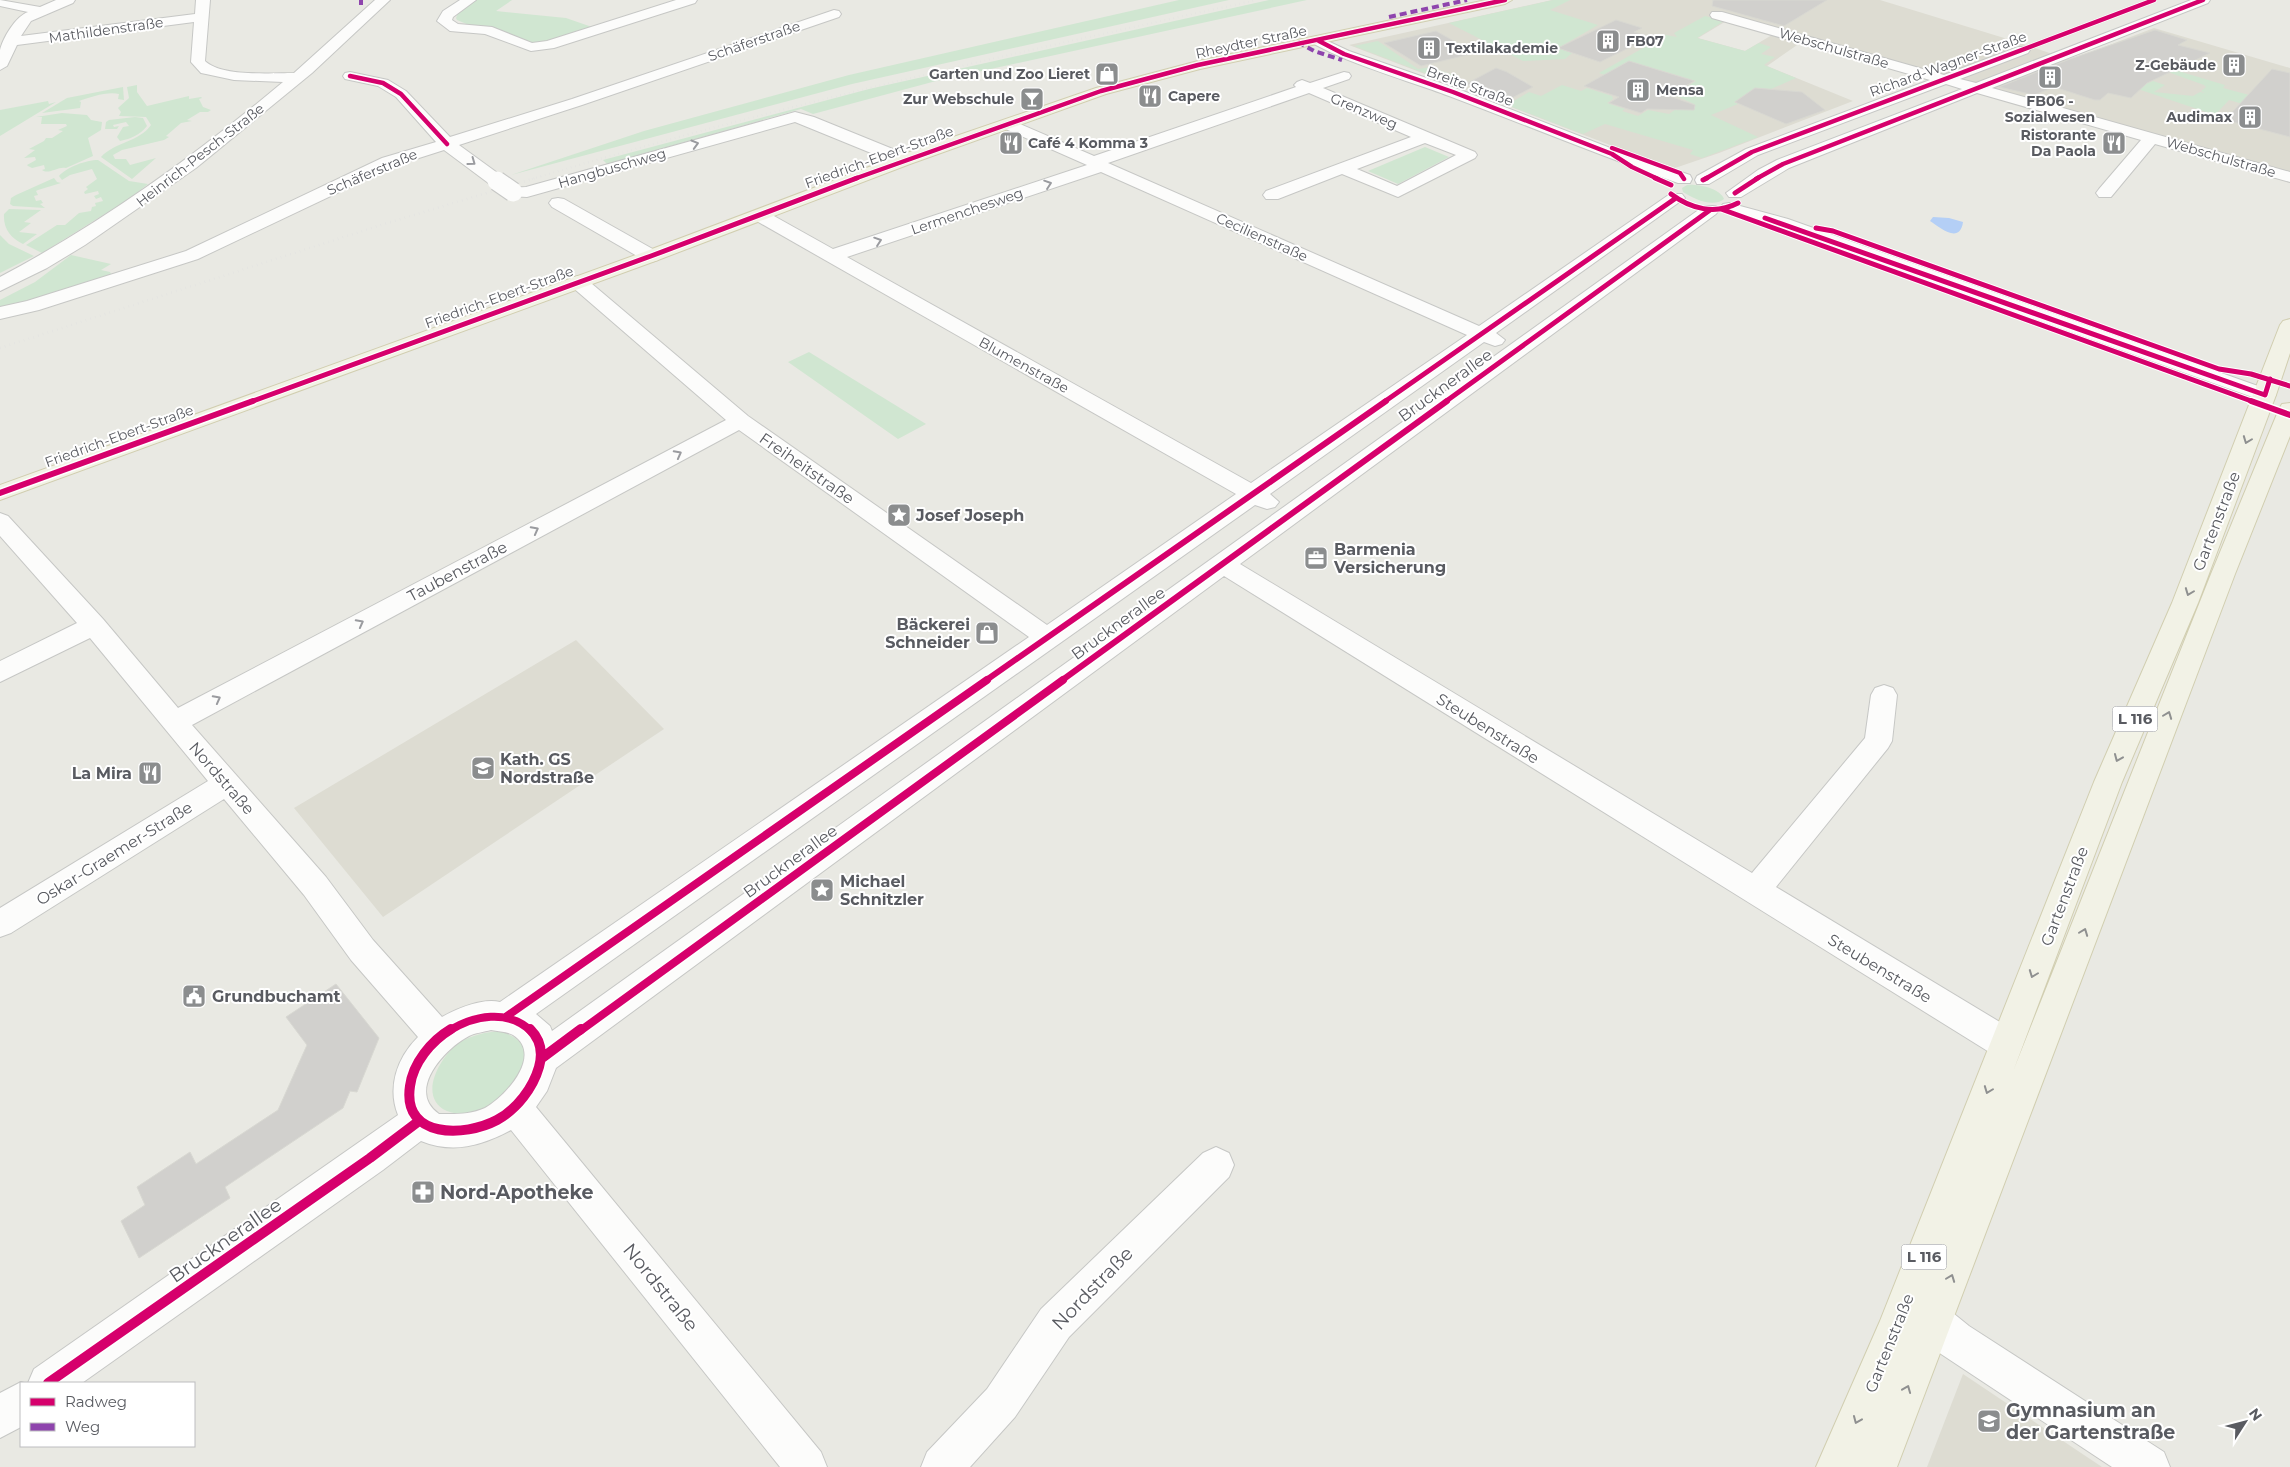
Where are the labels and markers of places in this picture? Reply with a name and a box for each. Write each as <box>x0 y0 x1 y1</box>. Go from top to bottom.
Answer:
building icon: FB07 <box>1595 28 1621 54</box>
place label: FB07 <box>1626 32 1664 50</box>
building icon: Textilakademie <box>1416 35 1442 61</box>
place label: Textilakademie <box>1446 39 1558 57</box>
building icon: Z-Gebäude <box>2221 52 2247 78</box>
place label: Z-Gebäude <box>2135 56 2216 74</box>
shop icon: Garten und Zoo Lieret <box>1094 61 1120 87</box>
building icon: FB06 - Sozialwesen <box>2037 64 2063 90</box>
place label: Garten und Zoo Lieret <box>929 65 1090 83</box>
building icon: Mensa <box>1625 77 1651 103</box>
place label: Mensa <box>1656 81 1704 99</box>
restaurant icon: Capere <box>1137 83 1163 109</box>
bar icon: Zur Webschule <box>1019 86 1045 112</box>
place label: Capere <box>1168 87 1220 105</box>
place label: Zur Webschule <box>903 90 1014 108</box>
place label: FB06 - Sozialwesen <box>2005 92 2095 126</box>
building icon: Audimax <box>2237 104 2263 130</box>
place label: Audimax <box>2165 108 2233 126</box>
place label: Ristorante Da Paola <box>2021 126 2096 160</box>
restaurant icon: Café 4 Komma 3 <box>998 130 1024 156</box>
restaurant icon: Ristorante Da Paola <box>2101 130 2127 156</box>
place label: Café 4 Komma 3 <box>1028 134 1148 152</box>
place icon: Josef Joseph <box>886 502 912 528</box>
place label: Josef Joseph <box>915 506 1024 525</box>
place label: Barmenia Versicherung <box>1333 540 1446 577</box>
office icon: Barmenia Versicherung <box>1303 545 1329 571</box>
place label: Bäckerei Schneider <box>885 615 970 652</box>
shop icon: Bäckerei Schneider <box>974 620 1000 646</box>
place label: Kath. GS Nordstraße <box>500 750 594 787</box>
school or university icon: Kath. GS Nordstraße <box>470 755 496 781</box>
restaurant icon: La Mira <box>137 760 163 786</box>
place label: La Mira <box>72 764 132 783</box>
place label: Michael Schnitzler <box>840 872 924 909</box>
place icon: Michael Schnitzler <box>809 877 835 903</box>
public building icon: Grundbuchamt <box>181 983 207 1009</box>
place label: Grundbuchamt <box>212 987 341 1006</box>
pharmacy icon: Nord-Apotheke <box>410 1179 436 1205</box>
place label: Nord-Apotheke <box>440 1181 593 1204</box>
place label: Gymnasium an der Gartenstraße <box>2006 1399 2175 1444</box>
school or university icon: Gymnasium an der Gartenstraße <box>1976 1408 2002 1434</box>

